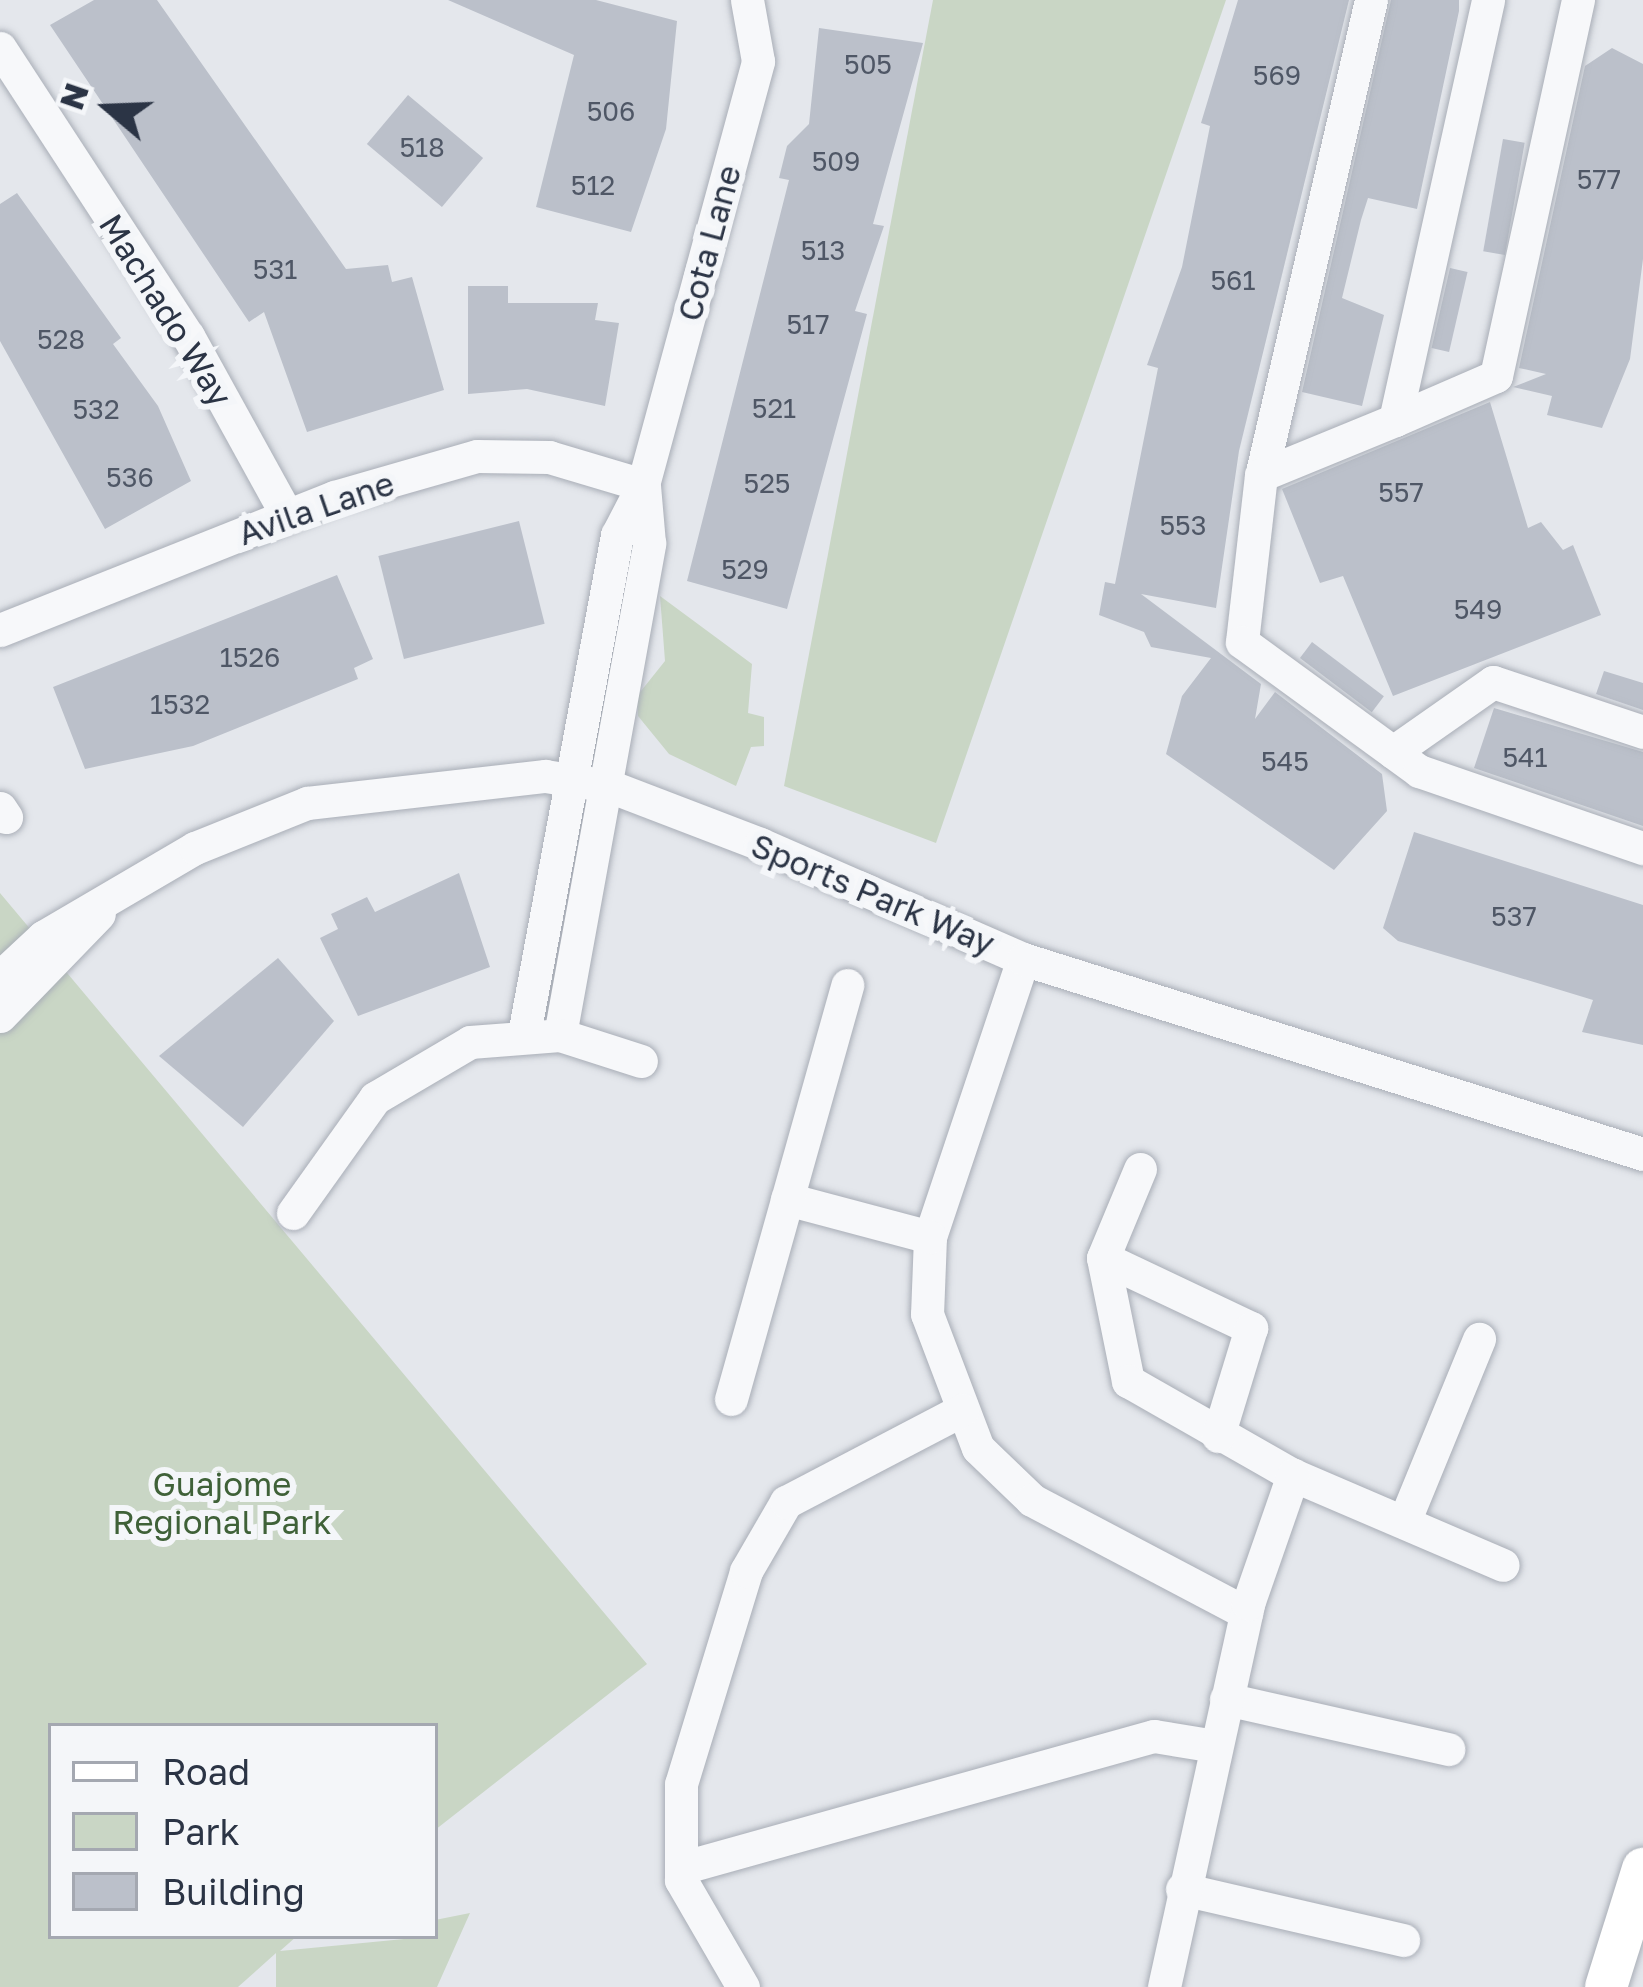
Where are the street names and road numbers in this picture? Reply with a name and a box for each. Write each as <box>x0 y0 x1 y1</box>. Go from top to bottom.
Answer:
street label: Cota Lane <box>669 161 749 325</box>
street label: Machado Way <box>91 207 241 413</box>
street label: Avila Lane <box>233 463 399 553</box>
street label: Sports Park Way <box>746 825 1000 963</box>

